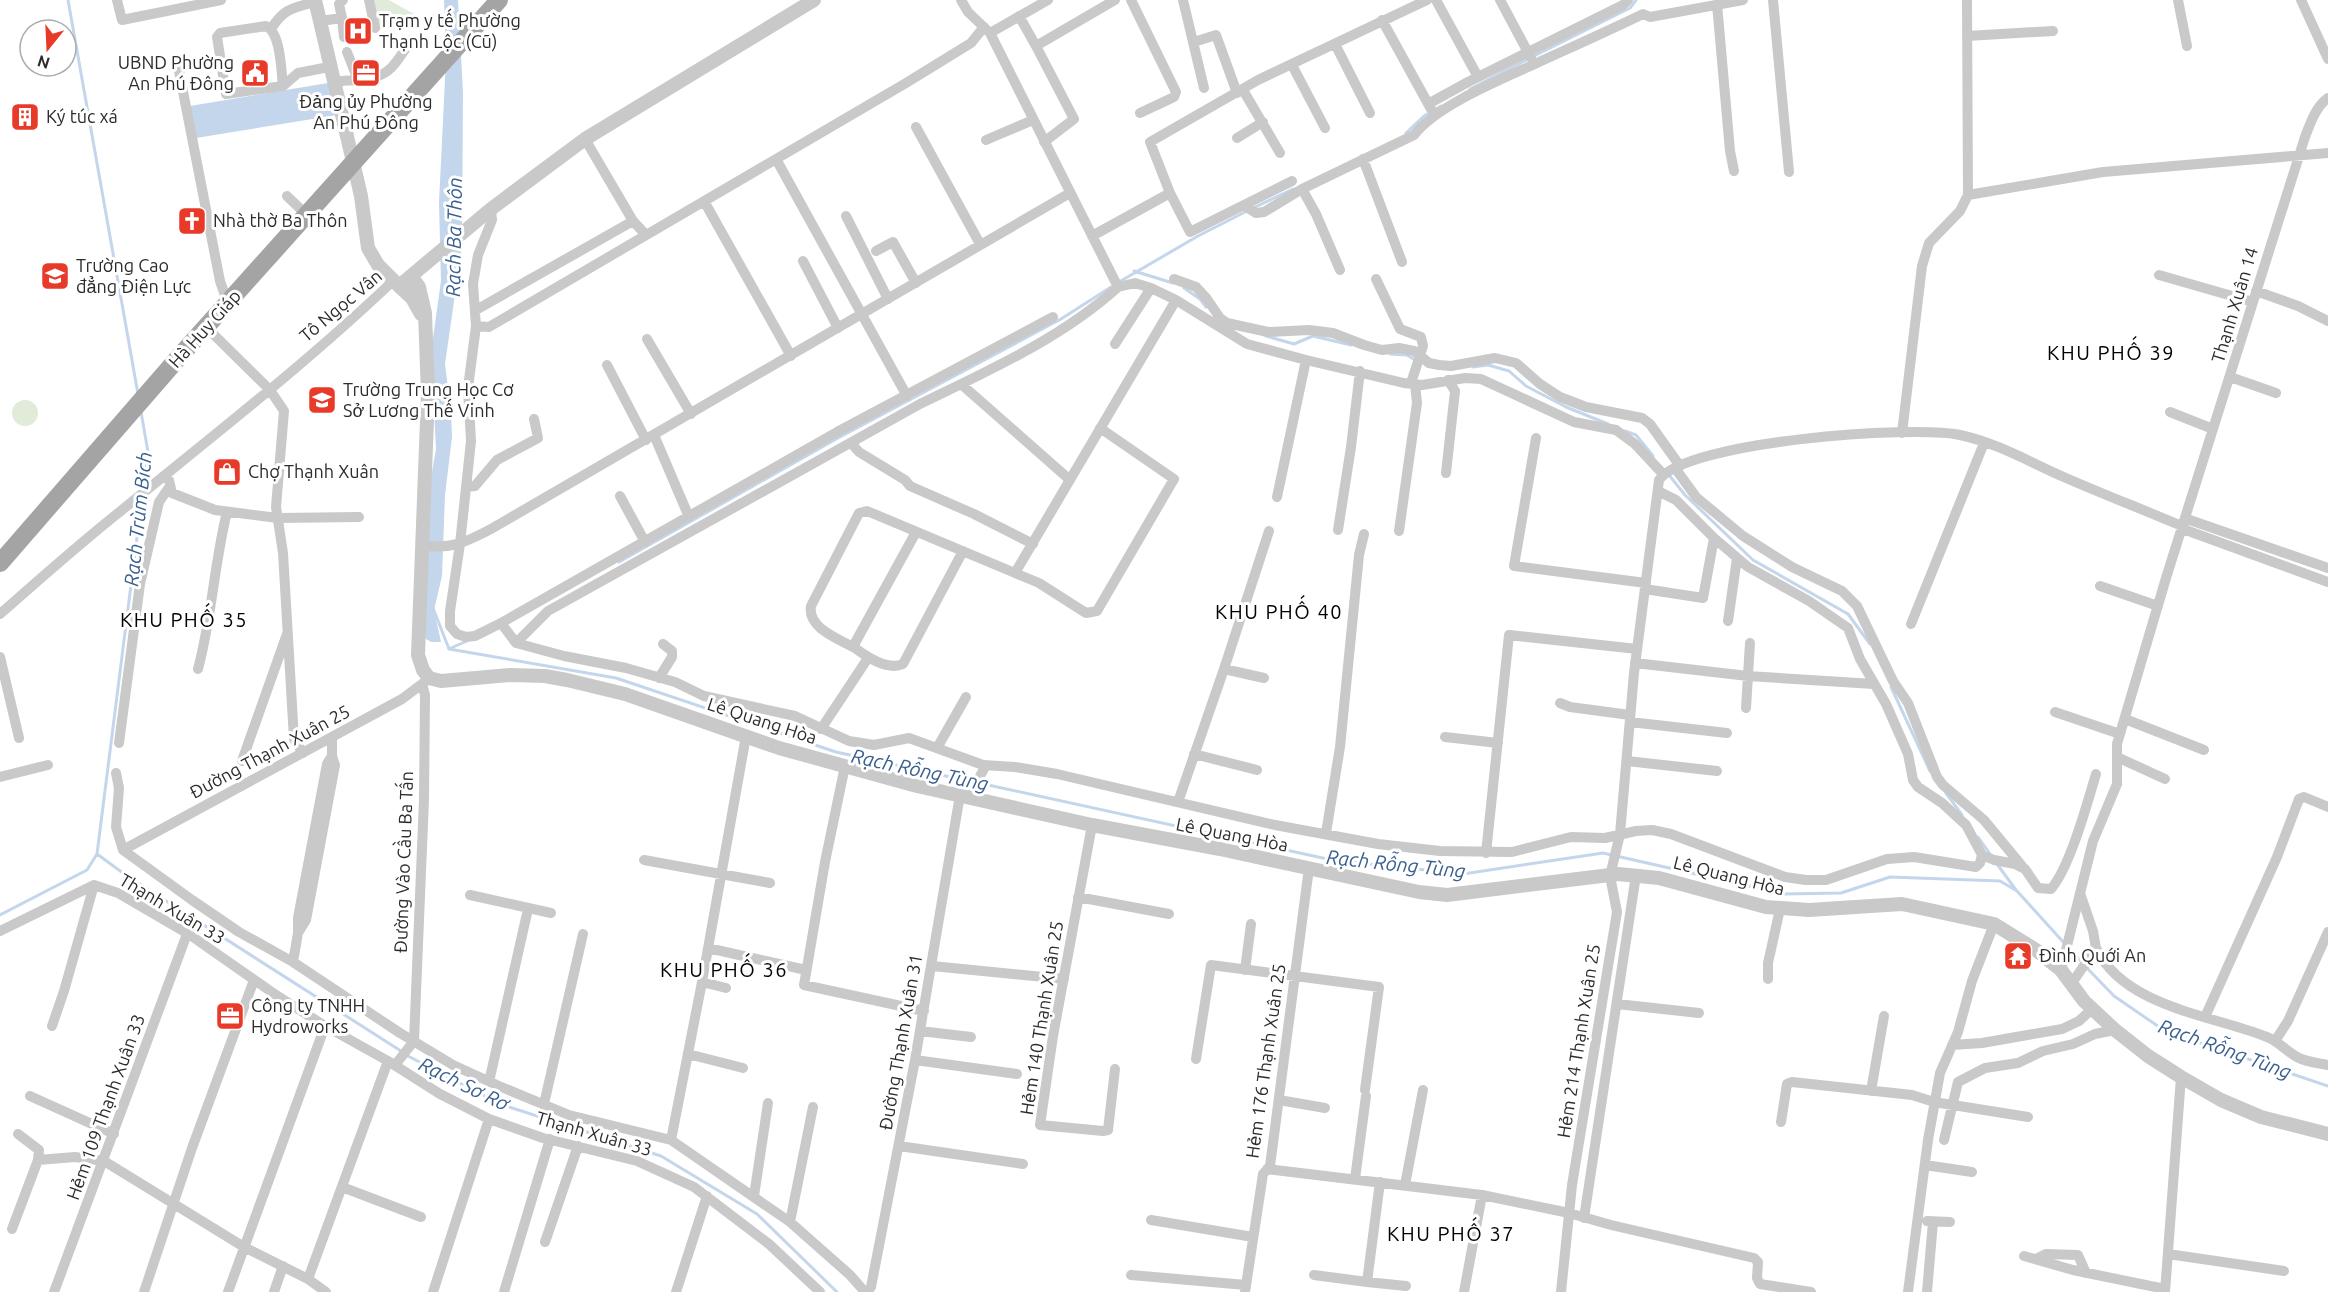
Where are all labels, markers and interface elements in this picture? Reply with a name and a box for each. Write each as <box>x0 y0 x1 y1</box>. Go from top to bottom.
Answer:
place label: Trạm y tế Phường Thạnh Lộc (Cũ) <box>379 8 521 52</box>
hospital icon: Trạm y tế Phường Thạnh Lộc (Cũ) <box>342 15 374 47</box>
north arrow <box>18 18 78 78</box>
text: N <box>35 52 52 73</box>
place label: UBND Phường An Phú Đông <box>118 52 234 93</box>
public building icon: UBND Phường An Phú Đông <box>239 57 271 89</box>
office icon: Đảng ủy Phường An Phú Đông <box>350 57 382 89</box>
place label: Đảng ủy Phường An Phú Đông <box>299 91 433 132</box>
building icon: Ký túc xá <box>9 101 41 133</box>
place label: Ký túc xá <box>46 106 118 126</box>
water label: Rạch Ba Thôn <box>441 177 466 297</box>
church icon: Nhà thờ Ba Thôn <box>176 205 208 237</box>
place label: Nhà thờ Ba Thôn <box>213 210 347 230</box>
street label: Thạnh Xuân 14 <box>2207 245 2261 365</box>
place label: Trường Cao đẳng Điện Lực <box>76 255 191 296</box>
school or university icon: Trường Cao đẳng Điện Lực <box>39 260 71 292</box>
street label: Tô Ngọc Vân <box>295 265 385 345</box>
street label: Hà Huy Giáp <box>164 285 244 371</box>
district label: KHU PHỐ 39 <box>2047 335 2175 364</box>
place label: Trường Trung Học Cơ Sở Lương Thế Vinh <box>343 379 514 420</box>
school or university icon: Trường Trung Học Cơ Sở Lương Thế Vinh <box>306 384 338 416</box>
water label: Rạch Trùm Bích <box>119 451 156 587</box>
shop icon: Chợ Thạnh Xuân <box>211 456 243 488</box>
place label: Chợ Thạnh Xuân <box>248 461 379 481</box>
district label: KHU PHỐ 40 <box>1215 594 1343 623</box>
district label: KHU PHỐ 35 <box>120 602 248 631</box>
street label: Lê Quang Hòa <box>705 693 820 748</box>
street label: Đường Thạnh Xuân 25 <box>186 700 353 802</box>
water label: Rạch Rỗng Tùng <box>849 742 991 795</box>
street label: Đường Vào Cầu Ba Tấn <box>387 770 416 953</box>
street label: Lê Quang Hòa <box>1174 813 1290 856</box>
water label: Rạch Rỗng Tùng <box>1325 843 1467 882</box>
street label: Lê Quang Hòa <box>1671 852 1787 899</box>
street label: Thạnh Xuân 33 <box>116 869 229 947</box>
street label: Hẻm 140 Thạnh Xuân 25 <box>1016 919 1066 1116</box>
temple icon: Đình Quới An <box>2002 940 2034 972</box>
street label: Hẻm 214 Thạnh Xuân 25 <box>1553 942 1603 1139</box>
place label: Đình Quới An <box>2039 945 2146 966</box>
district label: KHU PHỐ 36 <box>660 952 788 981</box>
street label: Đường Thạnh Xuân 31 <box>875 952 925 1131</box>
street label: Hẻm 176 Thạnh Xuân 25 <box>1241 962 1289 1159</box>
place label: Công ty TNHH Hydroworks <box>251 995 365 1036</box>
office icon: Công ty TNHH Hydroworks <box>214 1000 246 1032</box>
street label: Hẻm 109 Thạnh Xuân 33 <box>62 1011 148 1202</box>
water label: Rạch Rỗng Tùng <box>2156 1012 2296 1083</box>
water label: Rạch Sơ Rơ <box>416 1052 514 1116</box>
street label: Thạnh Xuân 33 <box>534 1107 654 1159</box>
district label: KHU PHỐ 37 <box>1387 1216 1515 1245</box>

